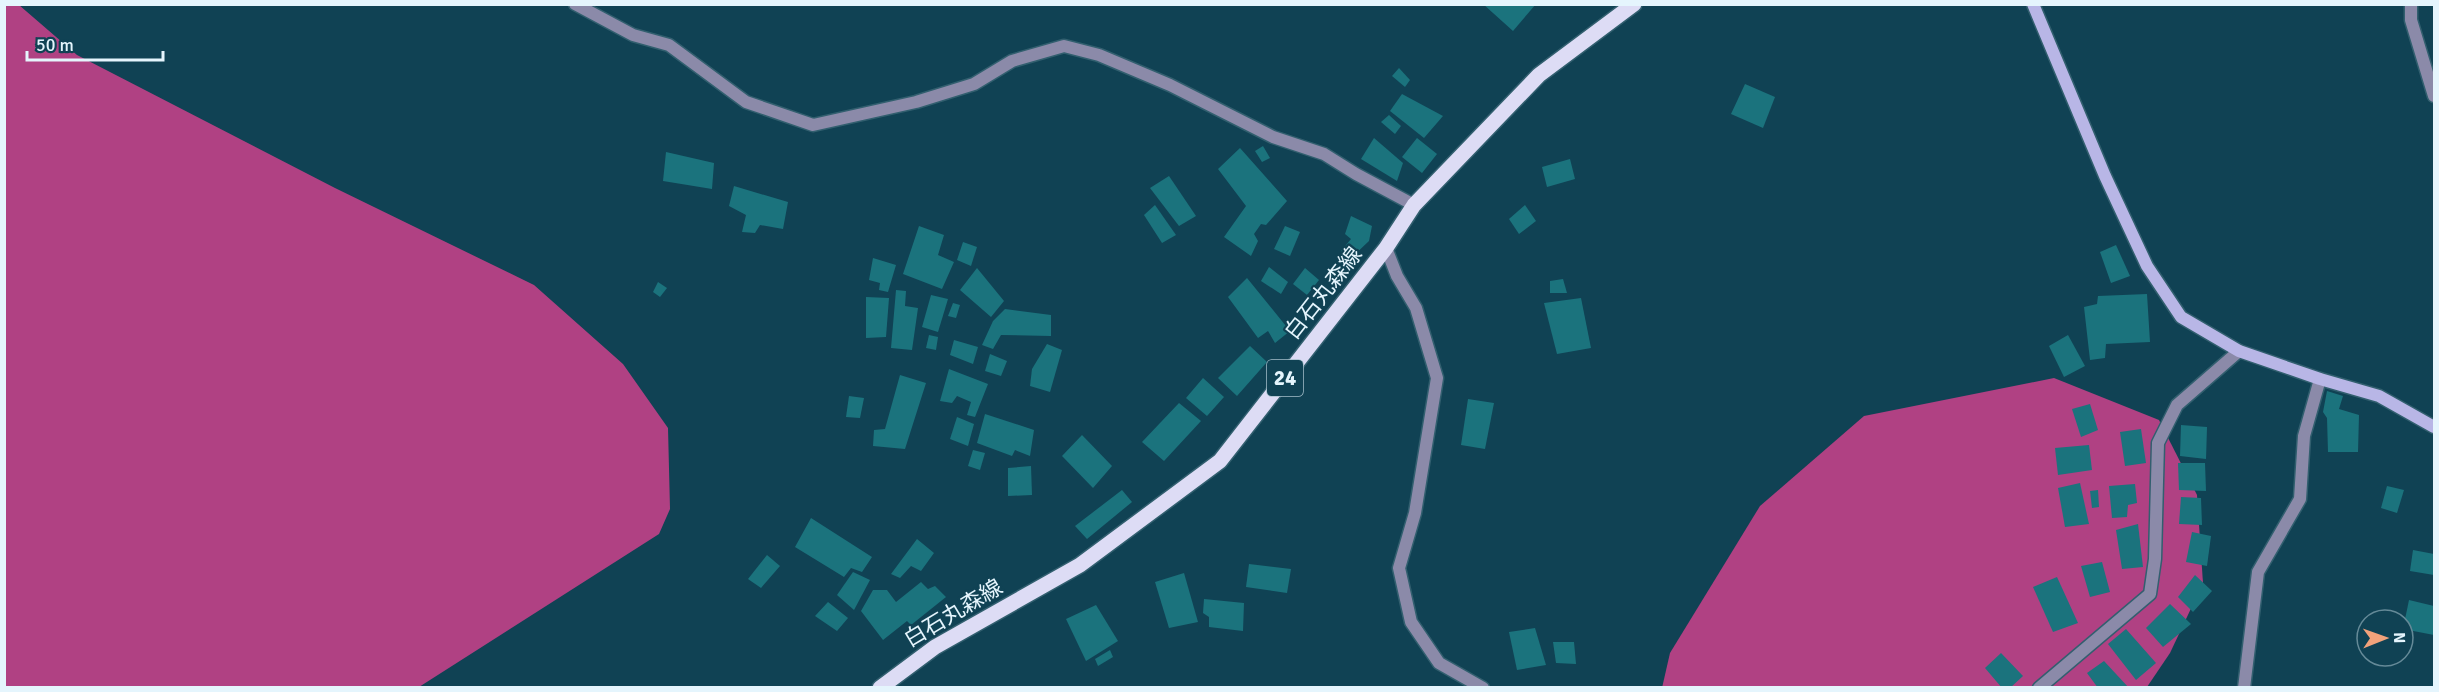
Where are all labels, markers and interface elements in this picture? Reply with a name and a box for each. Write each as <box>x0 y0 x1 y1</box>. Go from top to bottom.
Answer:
scale bar <box>27 24 164 62</box>
text: 50 m <box>36 34 74 56</box>
street label: 白石丸森線 <box>1278 241 1368 345</box>
road number: 24 <box>1267 360 1303 396</box>
street label: 白石丸森線 <box>899 573 1007 653</box>
north arrow <box>2355 608 2415 668</box>
text: N <box>2389 632 2409 643</box>

